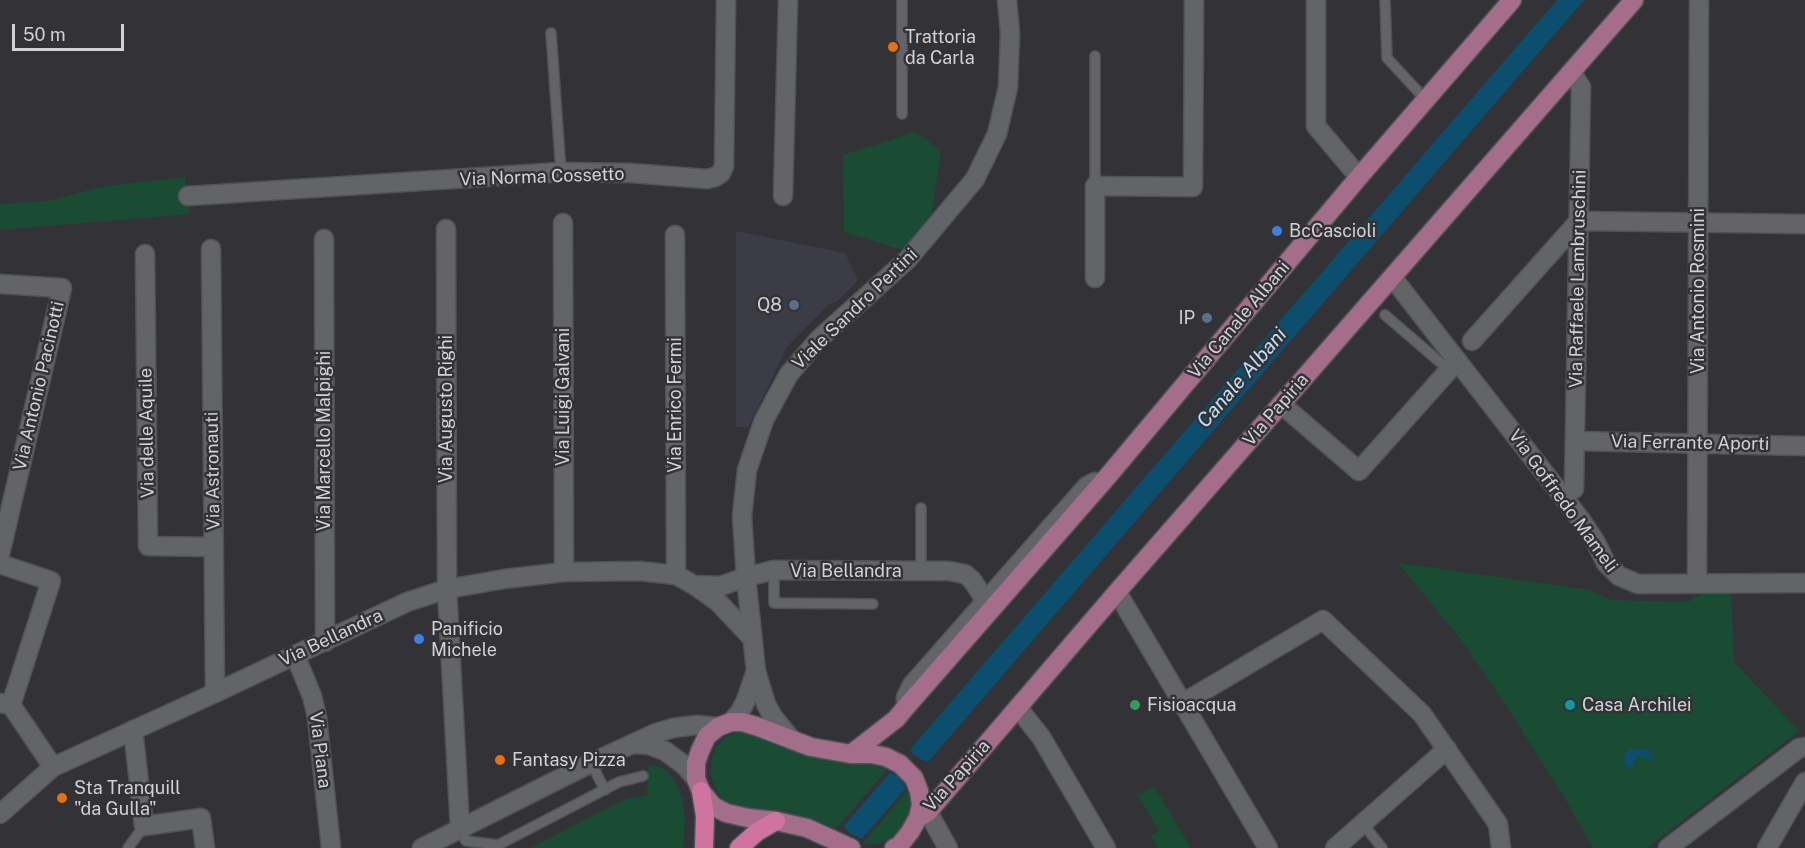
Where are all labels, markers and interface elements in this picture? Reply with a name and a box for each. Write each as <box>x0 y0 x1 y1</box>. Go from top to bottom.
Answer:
scale bar <box>15 12 128 50</box>
text: 50 m <box>23 24 66 45</box>
place label: Trattoria da Carla <box>905 26 976 68</box>
marker: Trattoria da Carla <box>886 40 900 54</box>
street label: Via Norma Cossetto <box>459 163 625 191</box>
street label: Via Raffaele Lambruschini <box>1565 170 1591 388</box>
street label: Via Antonio Rosmini <box>1687 208 1709 374</box>
place label: BcCascioli <box>1289 220 1376 242</box>
marker: BcCascioli <box>1270 224 1284 238</box>
street label: Viale Sandro Pertini <box>788 244 922 374</box>
street label: Via Canale Albani <box>1184 257 1294 383</box>
place label: Q8 <box>757 294 782 316</box>
marker: Q8 <box>787 298 801 312</box>
street label: Via Antonio Pacinotti <box>9 299 69 473</box>
place label: IP <box>1178 307 1195 329</box>
marker: IP <box>1200 311 1214 325</box>
water label: Canale Albani <box>1192 323 1292 433</box>
street label: Via Luigi Galvani <box>552 328 574 466</box>
street label: Via Augusto Righi <box>435 335 457 483</box>
street label: Via Enrico Fermi <box>664 337 686 473</box>
street label: Via Marcello Malpighi <box>313 351 335 531</box>
street label: Via delle Aquile <box>135 368 159 498</box>
street label: Via Papiria <box>1239 369 1313 451</box>
street label: Via Astronauti <box>201 412 225 530</box>
street label: Via Goffredo Mameli <box>1504 425 1622 577</box>
street label: Via Ferrante Aporti <box>1611 431 1769 455</box>
street label: Via Bellandra <box>790 560 902 582</box>
street label: Via Bellandra <box>276 605 386 671</box>
place label: Panificio Michele <box>431 618 503 660</box>
marker: Panificio Michele <box>412 632 426 646</box>
place label: Fisioacqua <box>1147 694 1237 716</box>
place label: Casa Archilei <box>1582 694 1692 716</box>
marker: Fisioacqua <box>1128 698 1142 712</box>
marker: Casa Archilei <box>1563 698 1577 712</box>
street label: Via Piana <box>305 710 335 790</box>
street label: Via Papiria <box>919 736 995 816</box>
place label: Fantasy Pizza <box>512 749 626 771</box>
marker: Fantasy Pizza <box>493 753 507 767</box>
place label: Sta Tranquill "da Gulla" <box>74 777 181 820</box>
marker: Sta Tranquill "da Gulla" <box>55 791 69 805</box>

